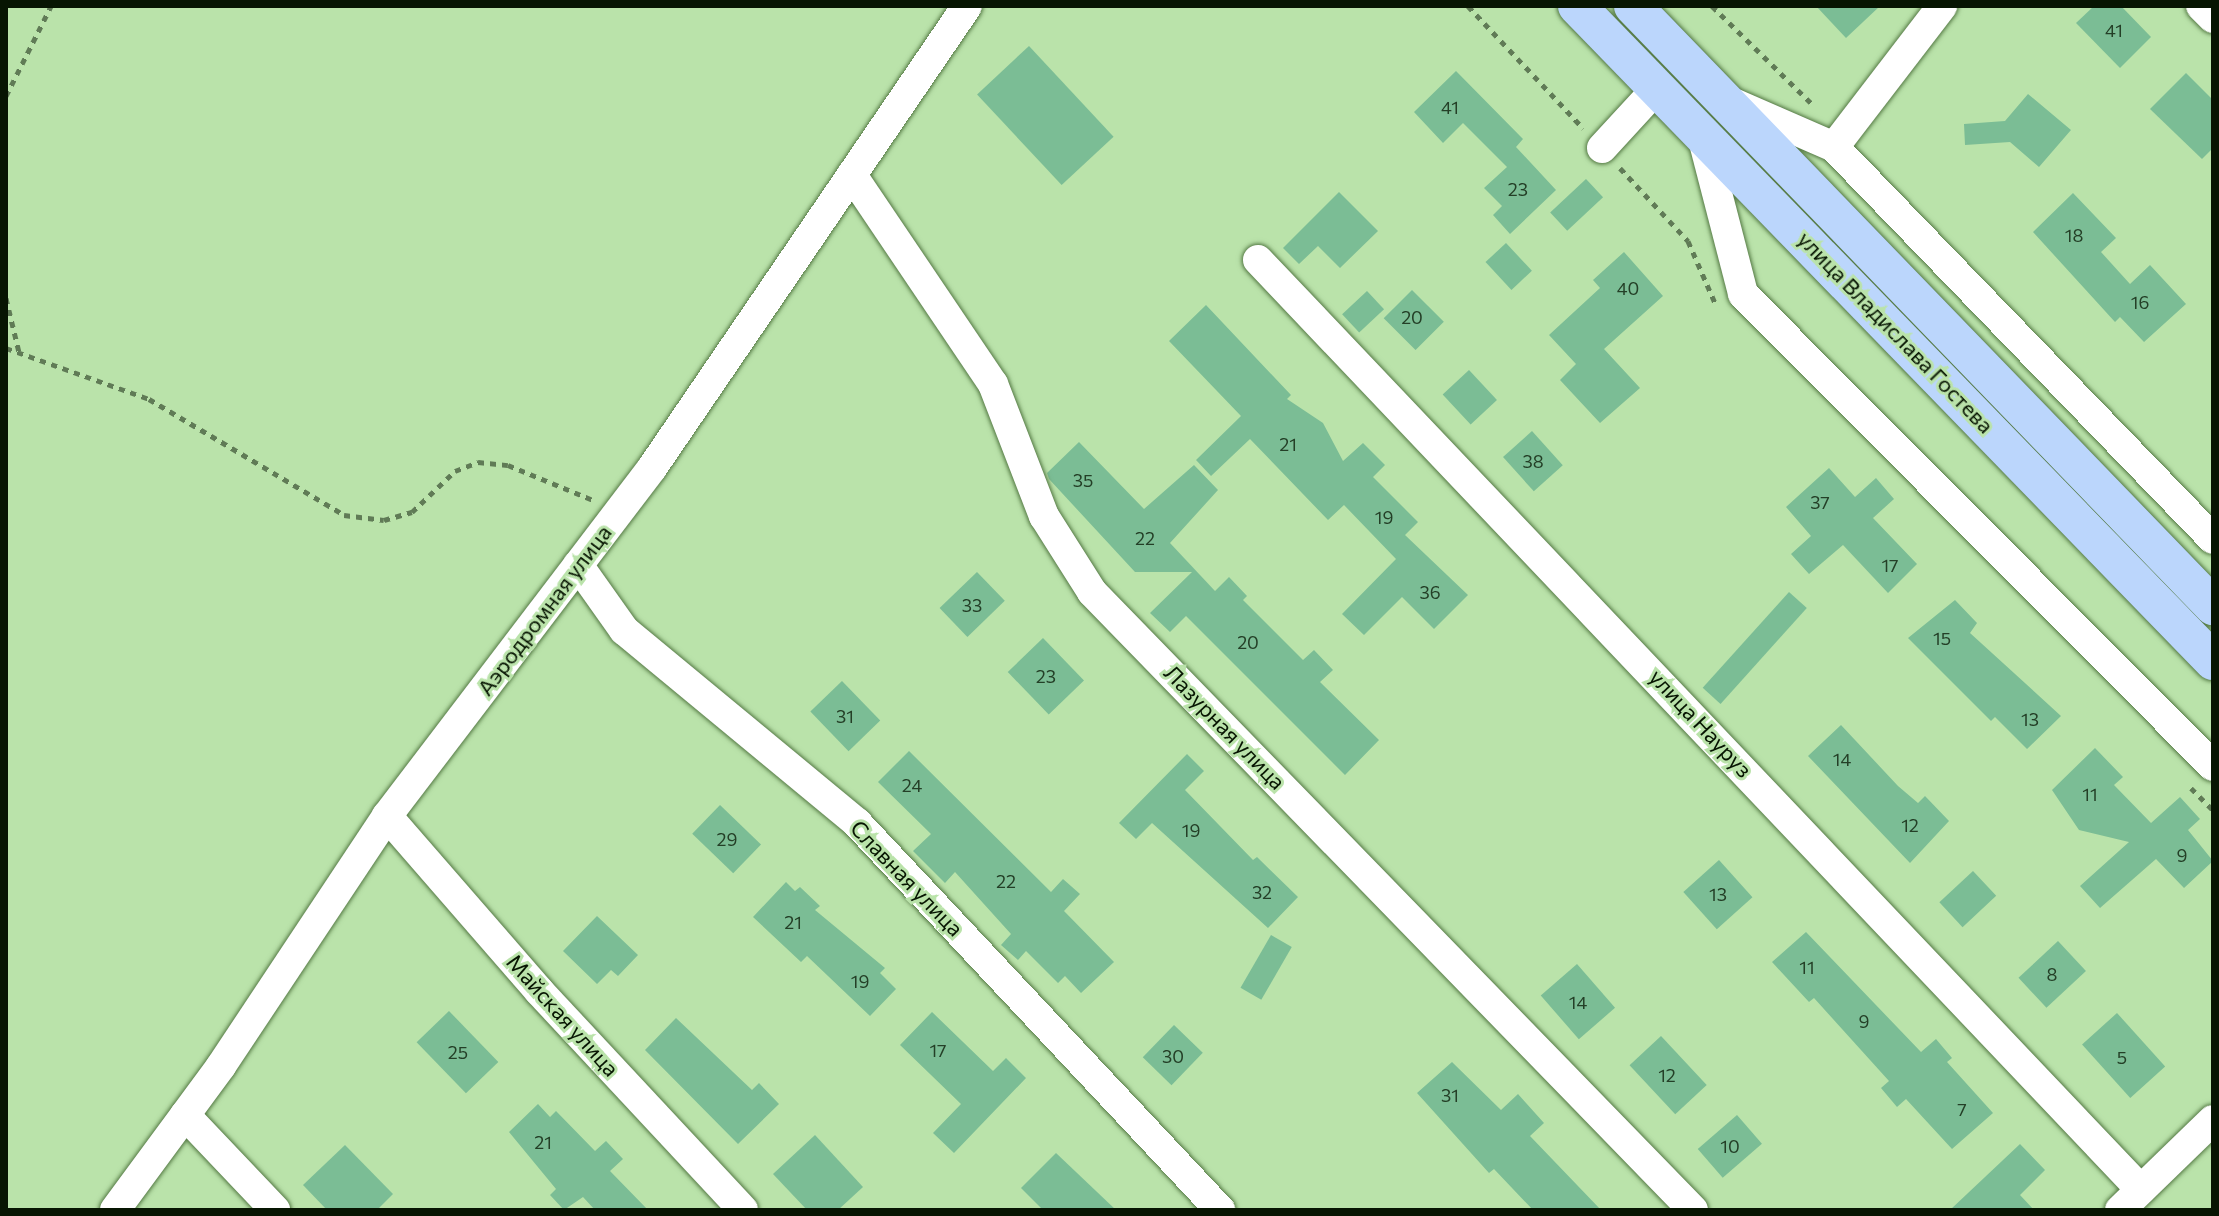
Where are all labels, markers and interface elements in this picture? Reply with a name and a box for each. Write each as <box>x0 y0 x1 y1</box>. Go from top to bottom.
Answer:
house number: 41 <box>2105 19 2123 41</box>
house number: 41 <box>1441 96 1459 118</box>
house number: 23 <box>1508 178 1528 200</box>
house number: 18 <box>2065 224 2083 246</box>
street label: улица Владислава Гостева <box>1793 226 1999 438</box>
house number: 40 <box>1617 277 1639 299</box>
house number: 16 <box>2131 291 2149 313</box>
house number: 20 <box>1401 306 1423 328</box>
house number: 21 <box>1279 433 1297 455</box>
house number: 38 <box>1522 450 1544 472</box>
house number: 35 <box>1073 469 1093 491</box>
house number: 37 <box>1810 491 1830 513</box>
house number: 19 <box>1375 506 1393 528</box>
street label: Аэродромная улица <box>471 520 617 700</box>
house number: 22 <box>1135 527 1155 549</box>
house number: 17 <box>1881 554 1899 576</box>
house number: 36 <box>1419 581 1441 603</box>
house number: 33 <box>962 594 982 616</box>
house number: 15 <box>1933 627 1951 649</box>
house number: 20 <box>1237 631 1259 653</box>
street label: Лазурная улица <box>1159 659 1291 795</box>
street label: улица Науруз <box>1644 664 1758 782</box>
house number: 23 <box>1036 665 1056 687</box>
house number: 31 <box>836 705 854 727</box>
house number: 13 <box>2021 708 2039 730</box>
house number: 14 <box>1833 748 1851 770</box>
house number: 24 <box>902 774 922 796</box>
house number: 11 <box>2082 783 2098 805</box>
house number: 12 <box>1901 814 1919 836</box>
street label: Славная улица <box>845 815 969 941</box>
house number: 19 <box>1182 819 1200 841</box>
house number: 29 <box>717 828 737 850</box>
house number: 9 <box>2177 844 2187 866</box>
house number: 22 <box>996 870 1016 892</box>
house number: 32 <box>1252 881 1272 903</box>
house number: 13 <box>1709 883 1727 905</box>
house number: 21 <box>784 911 802 933</box>
street label: Майская улица <box>501 949 625 1081</box>
house number: 11 <box>1799 956 1815 978</box>
house number: 8 <box>2047 963 2057 985</box>
house number: 19 <box>851 970 869 992</box>
house number: 14 <box>1569 991 1587 1013</box>
house number: 9 <box>1859 1010 1869 1032</box>
house number: 17 <box>929 1039 947 1061</box>
house number: 25 <box>448 1041 468 1063</box>
house number: 30 <box>1162 1045 1184 1067</box>
house number: 5 <box>2117 1046 2127 1068</box>
house number: 12 <box>1658 1064 1676 1086</box>
house number: 31 <box>1441 1084 1459 1106</box>
house number: 7 <box>1957 1098 1967 1120</box>
house number: 21 <box>534 1131 552 1153</box>
house number: 10 <box>1720 1135 1740 1157</box>

